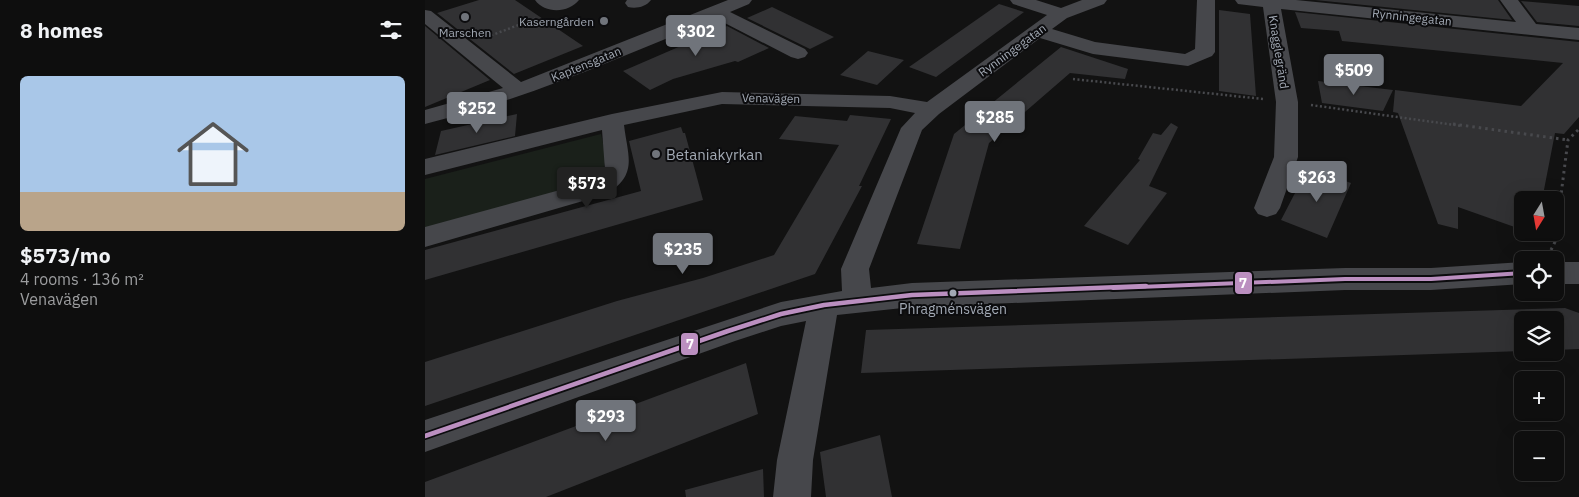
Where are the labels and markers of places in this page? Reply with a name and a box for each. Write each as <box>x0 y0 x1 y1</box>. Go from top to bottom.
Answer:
marker: Marschen <box>459 11 471 23</box>
place label: Kaserngården <box>519 14 594 29</box>
marker: Kaserngården <box>598 15 610 27</box>
pin: $302 <box>666 15 726 57</box>
place label: Marschen <box>439 25 491 40</box>
pin: $509 <box>1324 54 1384 96</box>
pin: $252 <box>447 92 507 134</box>
pin: $285 <box>965 100 1025 143</box>
place label: Betaniakyrkan <box>666 145 763 164</box>
marker: Betaniakyrkan <box>650 148 662 160</box>
pin: $263 <box>1287 160 1347 203</box>
pin: $573 <box>557 166 617 209</box>
pin: $235 <box>653 232 713 275</box>
marker: Phragménsvägen <box>948 288 958 298</box>
place label: Phragménsvägen <box>899 300 1007 318</box>
pin: $293 <box>576 400 636 442</box>

